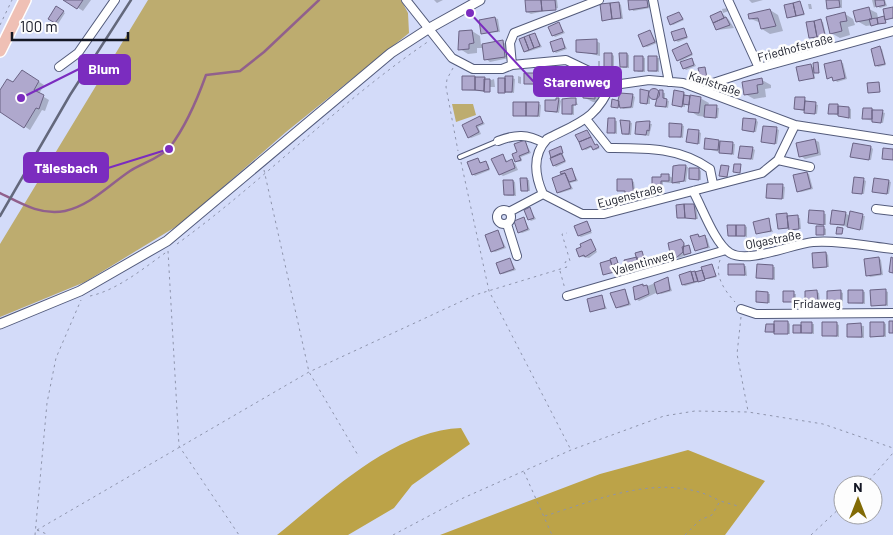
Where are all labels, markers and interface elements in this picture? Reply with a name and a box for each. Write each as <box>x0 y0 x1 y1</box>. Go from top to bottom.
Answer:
scale bar <box>12 10 129 42</box>
text: 100 m <box>20 17 58 35</box>
street label: Friedhofstraße <box>756 30 834 64</box>
callout: Blum <box>79 55 130 84</box>
text: Blum <box>88 60 120 77</box>
callout: Starenweg <box>534 67 621 96</box>
street label: Karlstraße <box>687 68 743 98</box>
text: Starenweg <box>543 73 611 90</box>
callout: Tälesbach <box>24 153 108 182</box>
text: Tälesbach <box>34 159 98 176</box>
street label: Eugenstraße <box>596 180 664 210</box>
street label: Olgastraße <box>744 227 802 251</box>
street label: Valentinweg <box>611 247 675 277</box>
street label: Fridaweg <box>793 296 841 310</box>
north arrow <box>833 475 883 525</box>
text: N <box>853 478 863 495</box>

